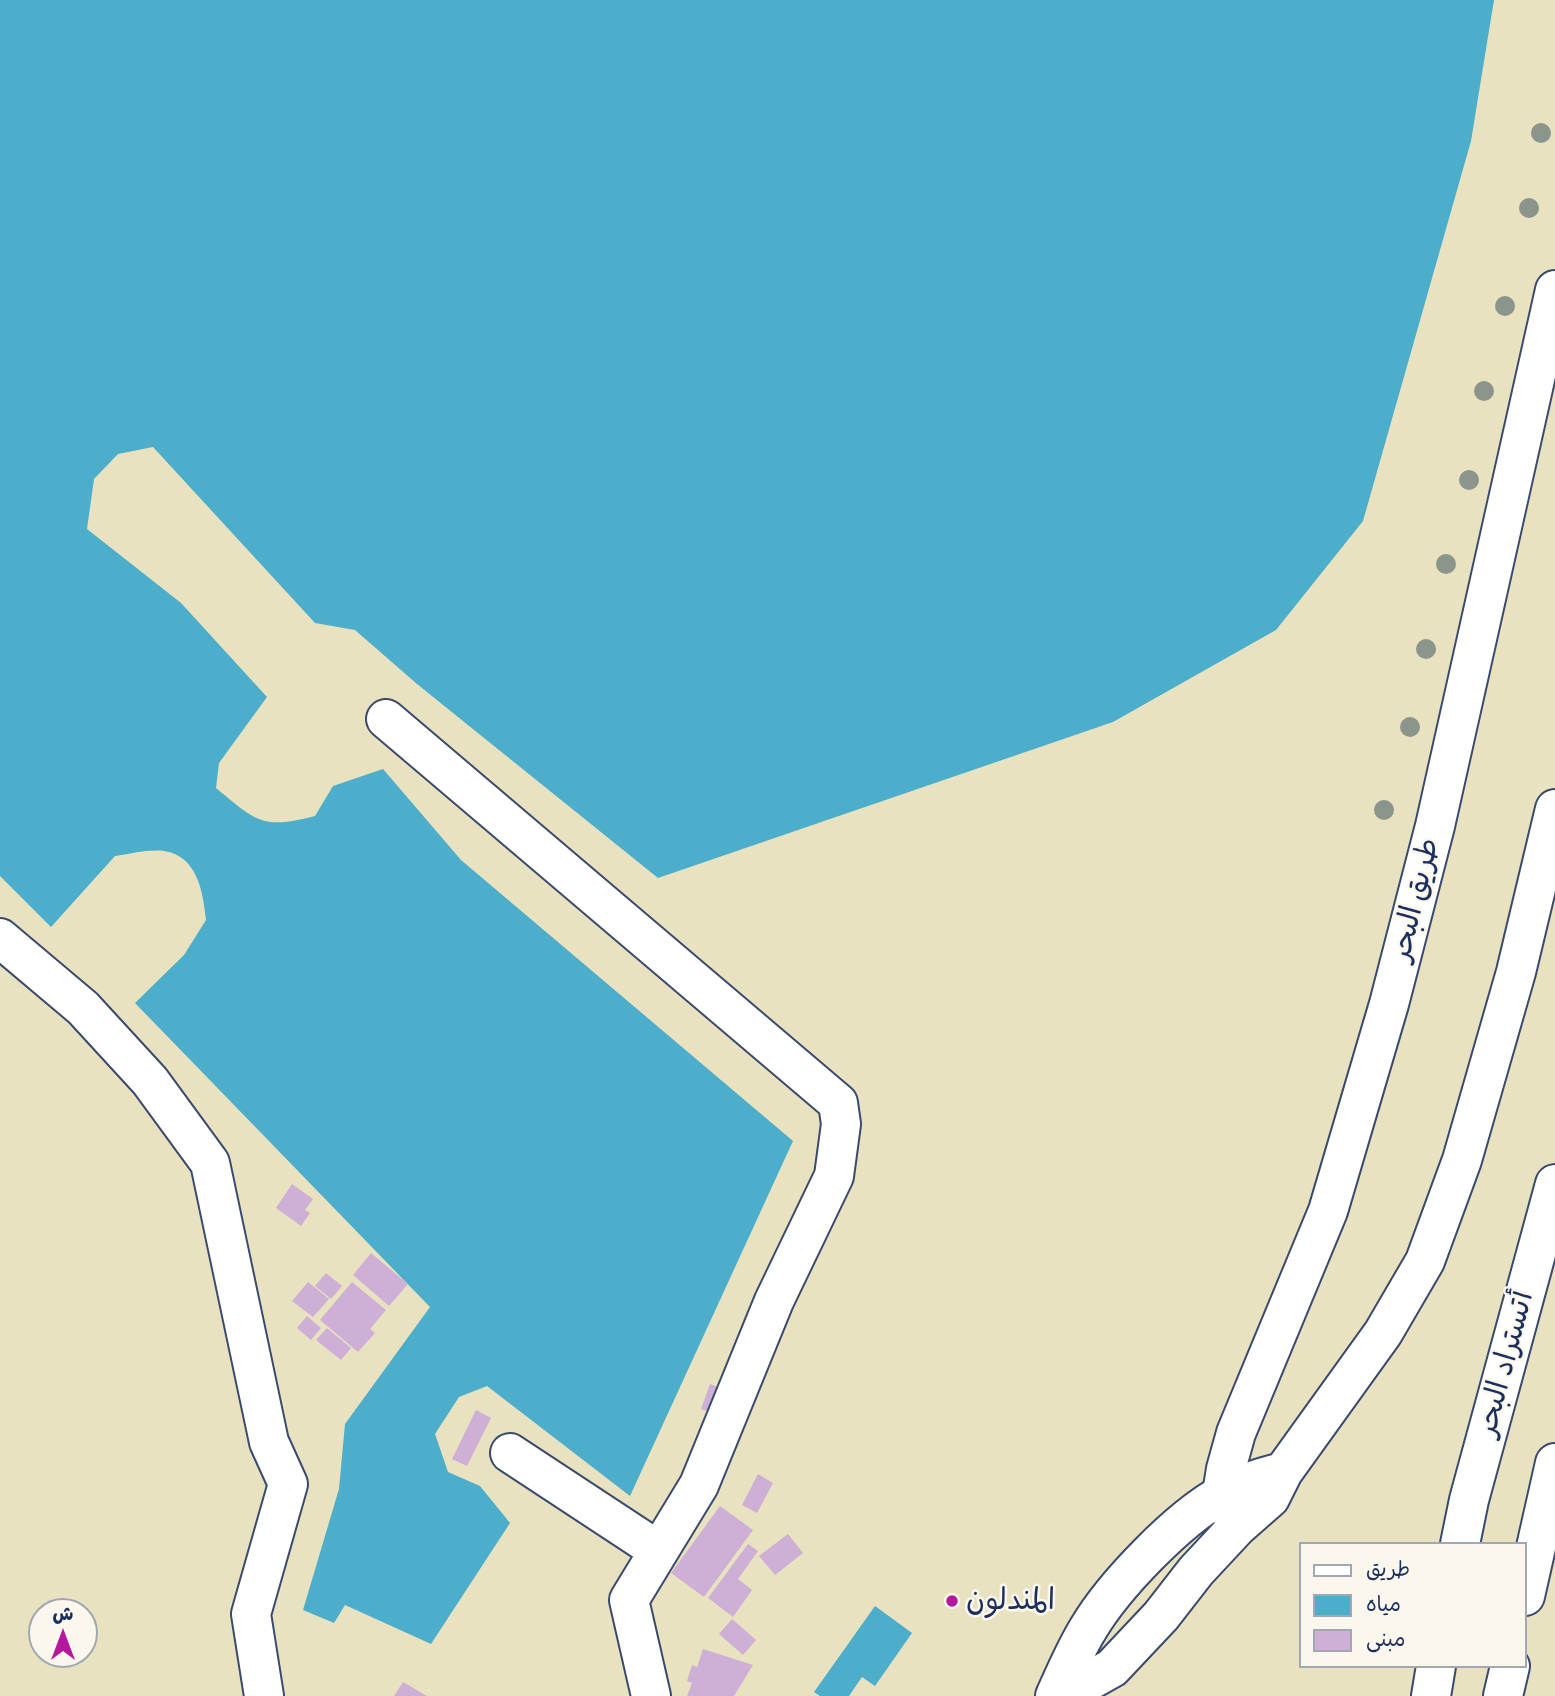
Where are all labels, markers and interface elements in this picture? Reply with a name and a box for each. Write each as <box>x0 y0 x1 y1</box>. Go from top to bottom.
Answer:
street label: طريق البحر <box>1383 835 1449 965</box>
street label: أتستراد البحر <box>1469 1287 1543 1441</box>
legend <box>1300 1542 1527 1668</box>
text: طريق <box>1366 1556 1410 1581</box>
place label: المندلون <box>966 1583 1055 1619</box>
text: مياه <box>1366 1591 1401 1616</box>
marker: المندلون <box>944 1593 960 1609</box>
north arrow <box>28 1598 98 1668</box>
text: ش <box>53 1602 73 1625</box>
text: مبنى <box>1366 1626 1405 1651</box>

